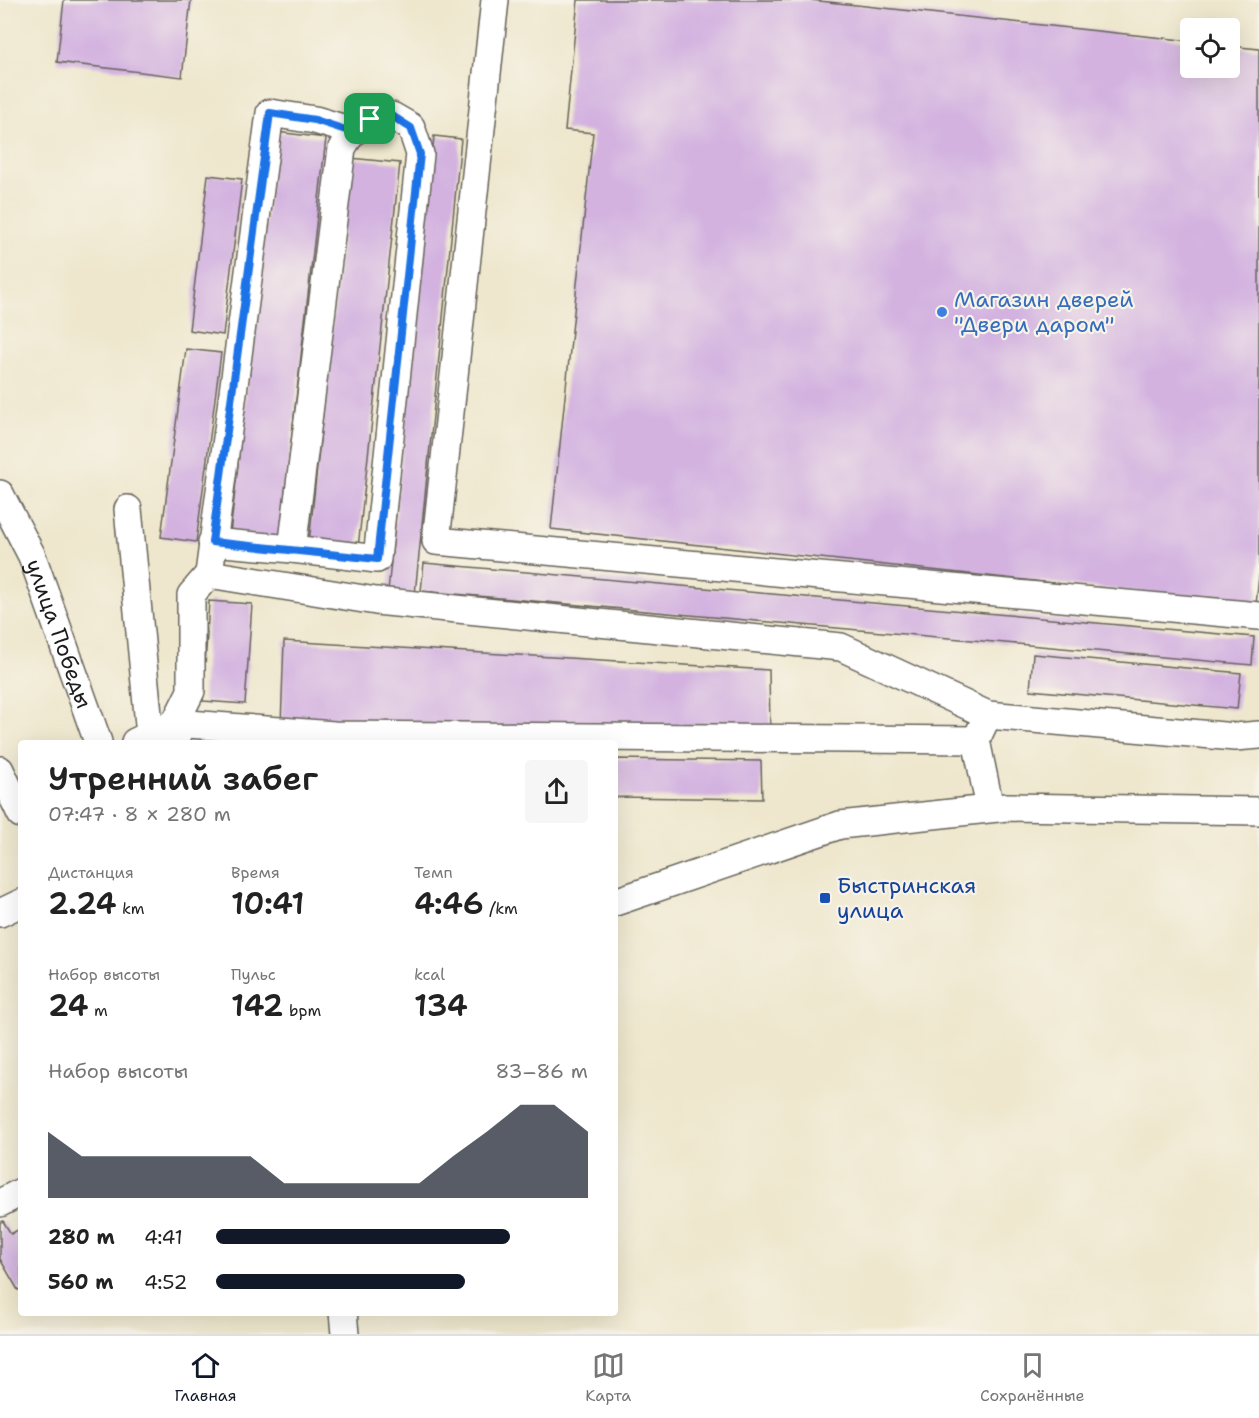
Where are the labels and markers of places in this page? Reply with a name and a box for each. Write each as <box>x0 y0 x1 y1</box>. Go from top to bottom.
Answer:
pin <box>344 93 395 144</box>
place label: Магазин дверей "Двери даром" <box>954 285 1134 339</box>
marker: Магазин дверей "Двери даром" <box>935 305 949 319</box>
place label: Быстринская улица <box>837 871 976 925</box>
marker: Быстринская улица <box>818 891 832 905</box>

